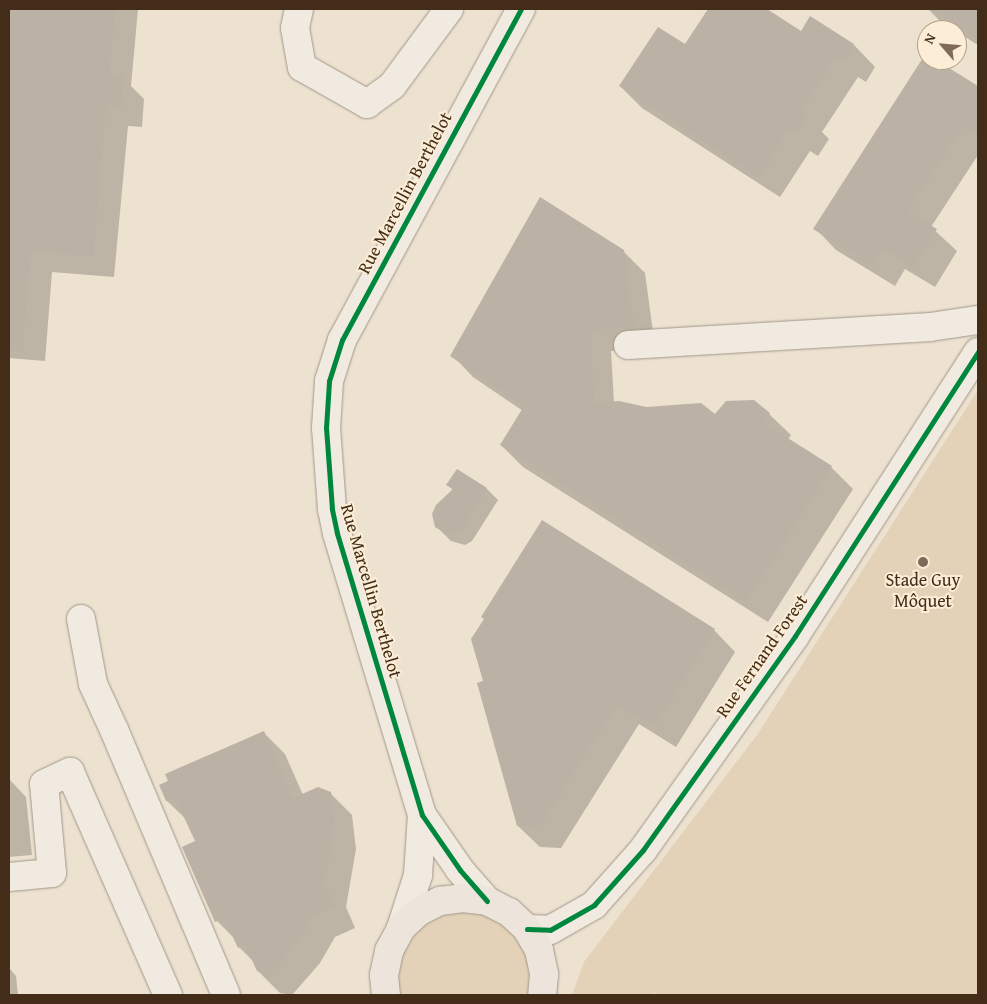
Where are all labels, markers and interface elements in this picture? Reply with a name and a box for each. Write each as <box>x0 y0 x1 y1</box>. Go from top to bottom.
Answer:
north arrow <box>917 20 967 70</box>
text: N <box>918 30 941 47</box>
street label: Rue Marcellin Berthelot <box>353 108 457 278</box>
street label: Rue Marcellin Berthelot <box>336 501 406 681</box>
marker: Stade Guy Môquet <box>917 556 929 568</box>
place label: Stade Guy Môquet <box>886 570 960 612</box>
street label: Rue Fernand Forest <box>712 590 812 722</box>

